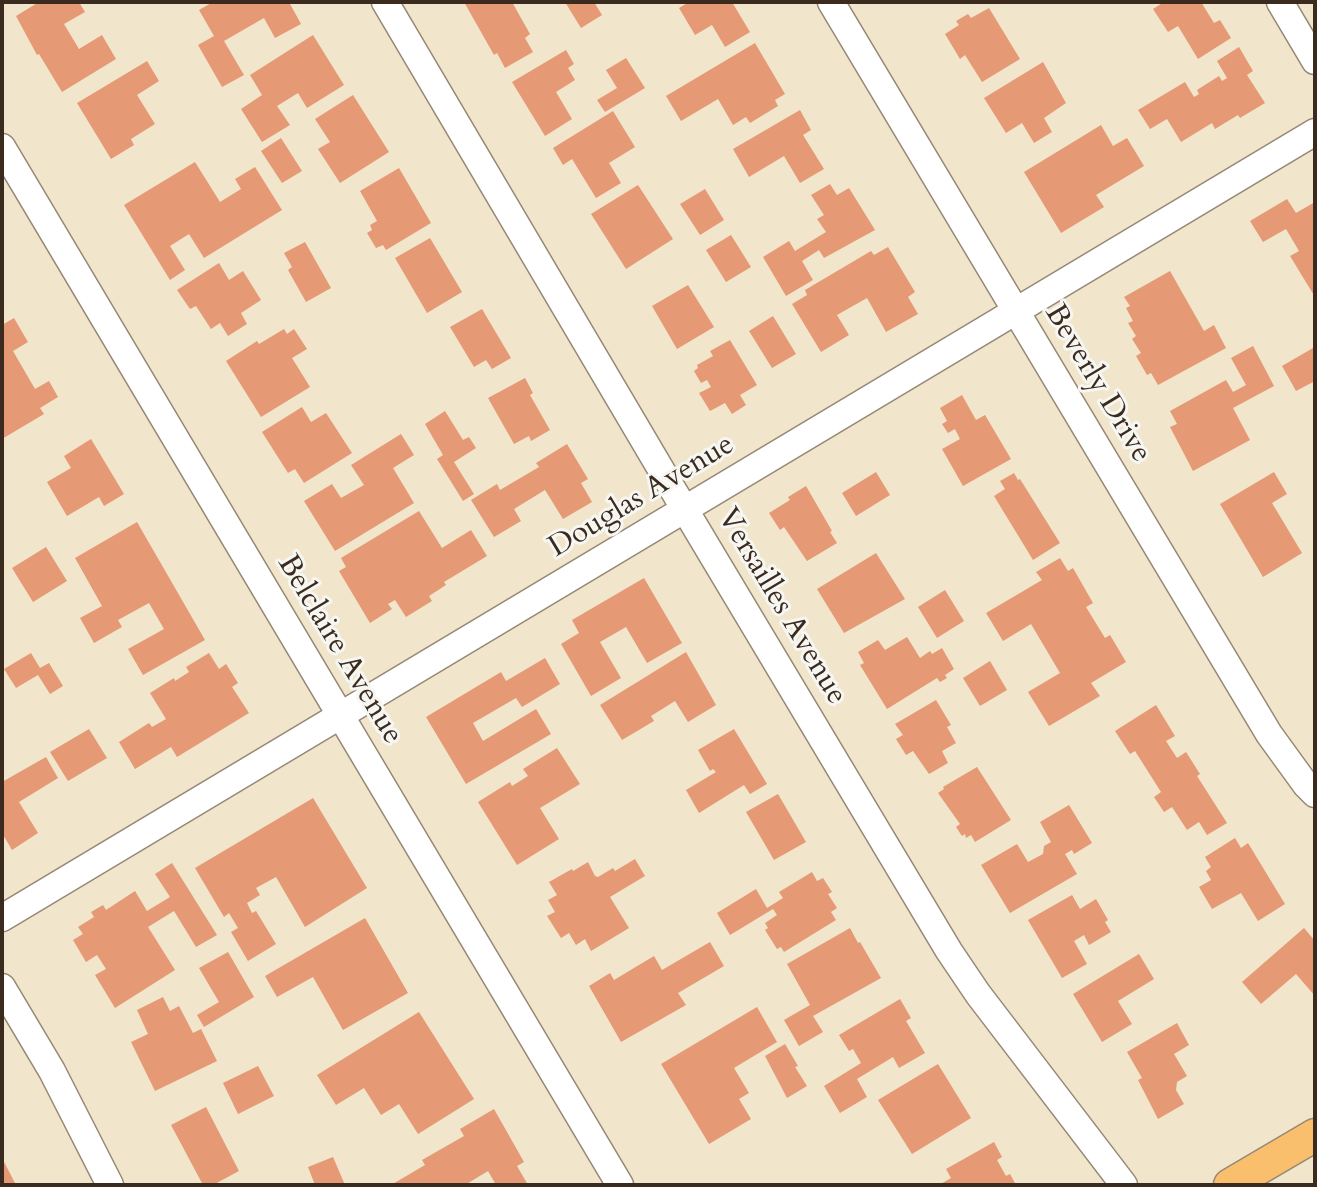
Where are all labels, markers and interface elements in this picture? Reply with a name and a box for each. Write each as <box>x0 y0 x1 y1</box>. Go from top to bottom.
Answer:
street label: Beverly Drive <box>1036 299 1158 469</box>
street label: Douglas Avenue <box>543 428 741 566</box>
street label: Versailles Avenue <box>708 502 854 712</box>
street label: Belclaire Avenue <box>268 549 410 751</box>

